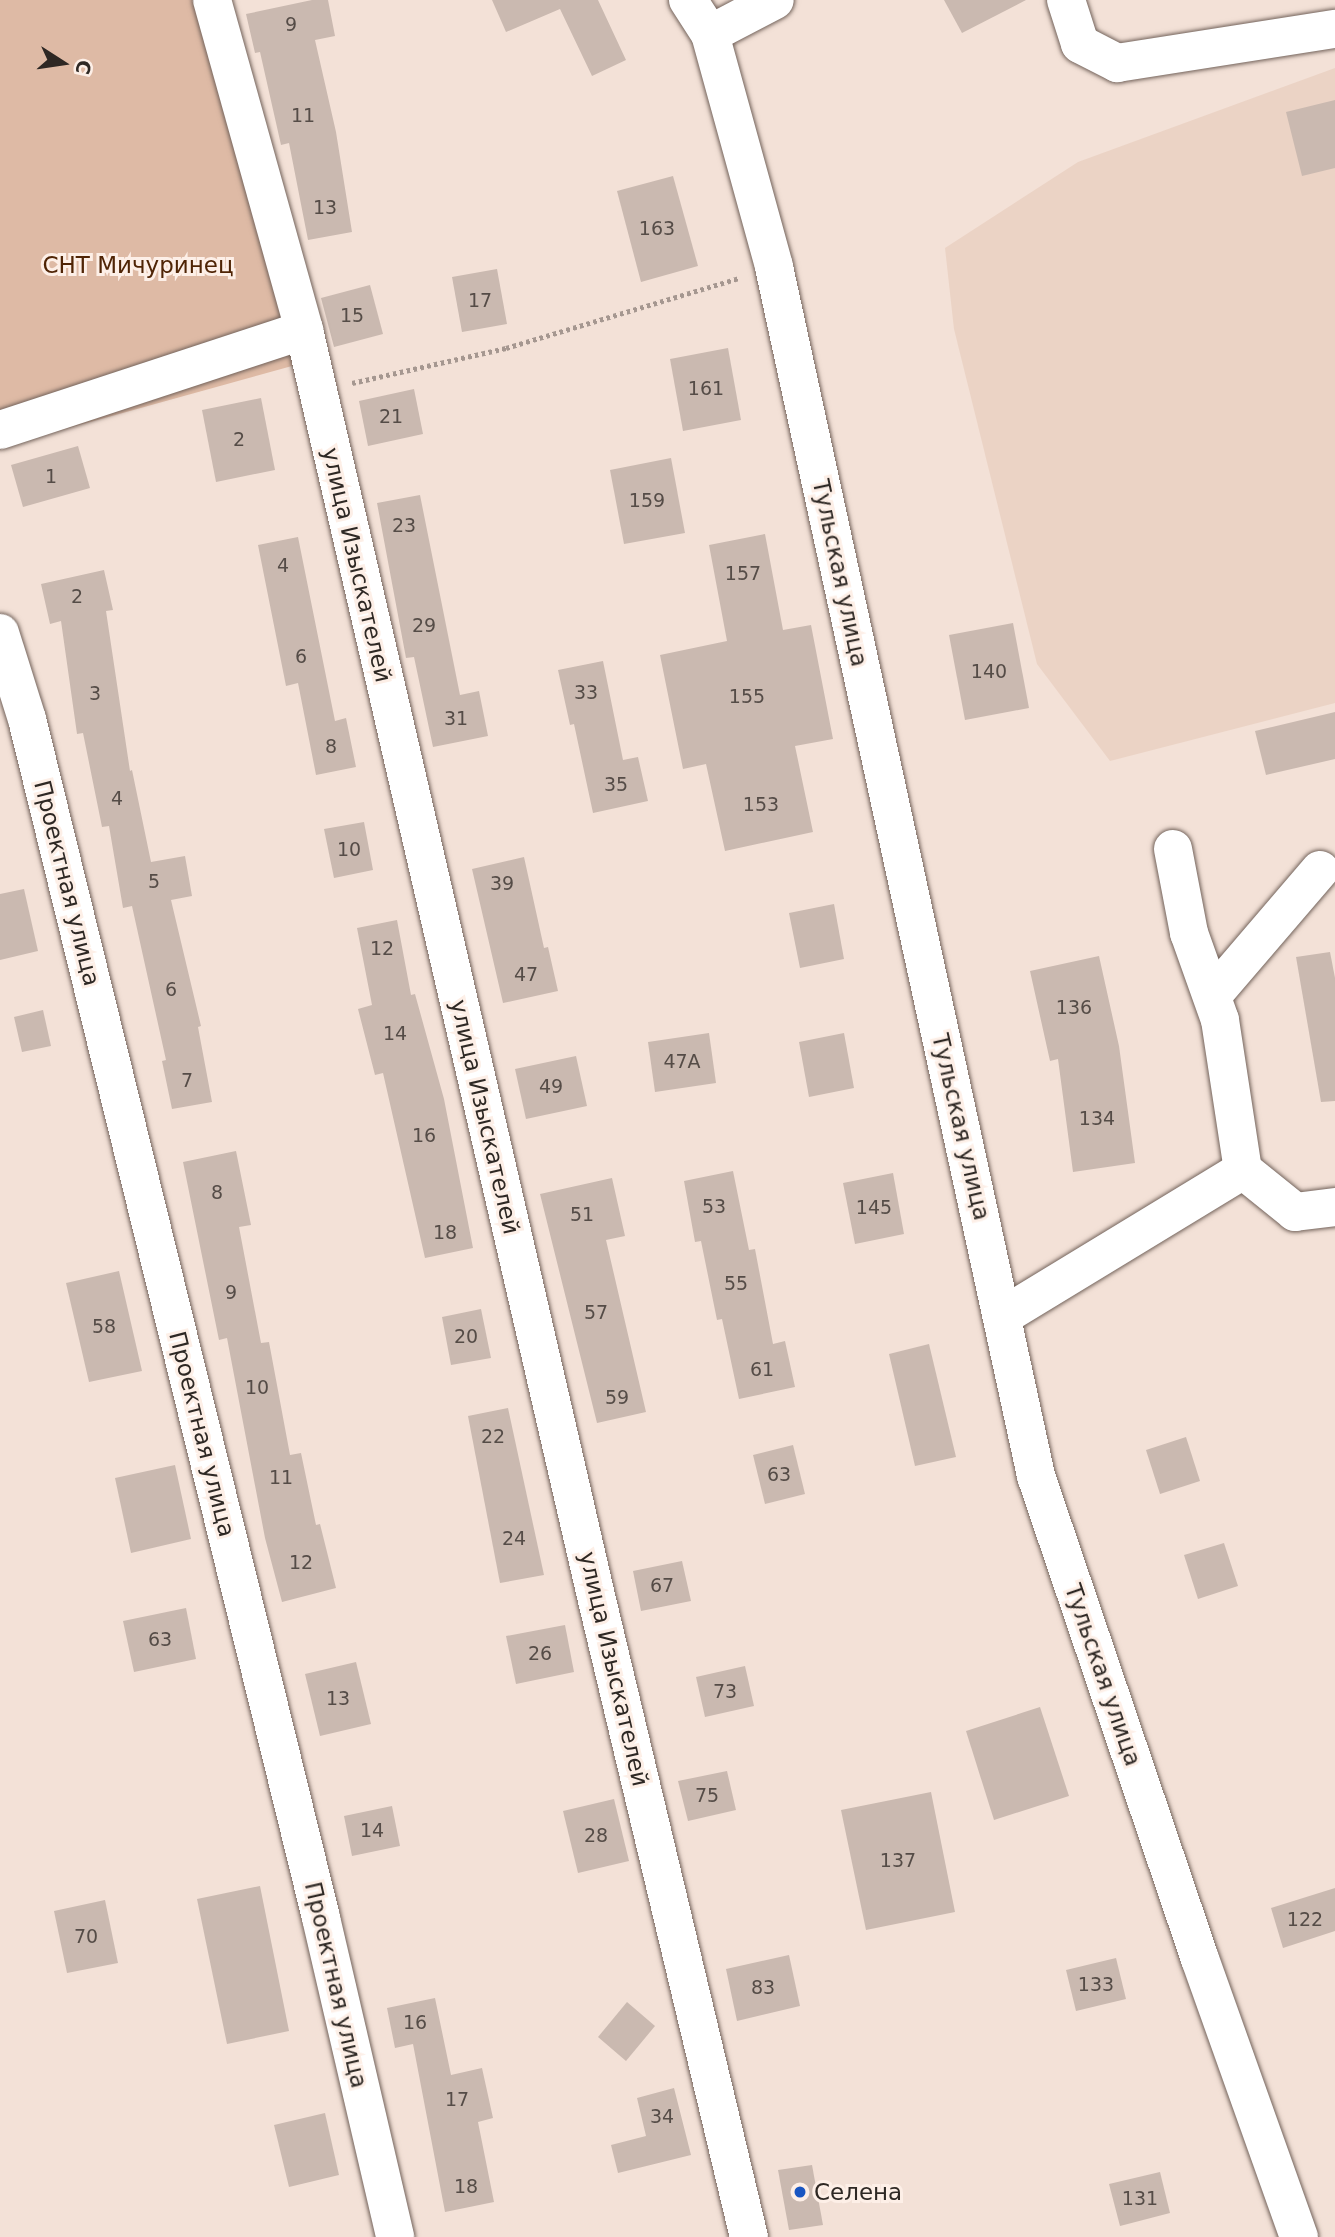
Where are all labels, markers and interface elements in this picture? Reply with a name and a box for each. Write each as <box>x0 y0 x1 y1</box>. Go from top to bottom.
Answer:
house number: 9 <box>285 14 297 36</box>
north arrow <box>28 28 98 98</box>
text: С <box>71 58 96 76</box>
house number: 11 <box>291 105 315 127</box>
house number: 13 <box>313 197 337 219</box>
house number: 163 <box>639 218 675 240</box>
park label: СНТ Мичуринец <box>42 251 234 279</box>
house number: 17 <box>468 290 492 312</box>
house number: 15 <box>340 305 364 327</box>
house number: 161 <box>688 378 724 400</box>
house number: 21 <box>379 406 403 428</box>
house number: 2 <box>233 429 245 451</box>
street label: улица Изыскателей <box>317 445 397 685</box>
house number: 1 <box>45 466 57 488</box>
street label: Тульская улица <box>807 477 873 669</box>
house number: 159 <box>629 490 665 512</box>
house number: 23 <box>392 515 416 537</box>
house number: 4 <box>277 555 289 577</box>
house number: 157 <box>725 563 761 585</box>
house number: 2 <box>71 586 83 608</box>
house number: 29 <box>412 615 436 637</box>
house number: 6 <box>295 646 307 668</box>
house number: 140 <box>971 661 1007 683</box>
house number: 33 <box>574 682 598 704</box>
house number: 3 <box>89 683 101 705</box>
house number: 155 <box>729 686 765 708</box>
house number: 31 <box>444 708 468 730</box>
house number: 8 <box>325 736 337 758</box>
house number: 35 <box>604 774 628 796</box>
street label: Проектная улица <box>28 777 106 989</box>
house number: 4 <box>111 788 123 810</box>
house number: 153 <box>743 794 779 816</box>
house number: 10 <box>337 839 361 861</box>
house number: 5 <box>148 871 160 893</box>
house number: 39 <box>490 873 514 895</box>
house number: 12 <box>370 938 394 960</box>
house number: 47 <box>514 964 538 986</box>
house number: 6 <box>165 979 177 1001</box>
street label: улица Изыскателей <box>445 997 525 1237</box>
house number: 136 <box>1056 997 1092 1019</box>
house number: 14 <box>383 1023 407 1045</box>
street label: Тульская улица <box>926 1031 996 1223</box>
house number: 47А <box>663 1051 701 1073</box>
house number: 7 <box>181 1070 193 1092</box>
house number: 49 <box>539 1076 563 1098</box>
house number: 134 <box>1079 1108 1115 1130</box>
house number: 16 <box>412 1125 436 1147</box>
house number: 8 <box>211 1182 223 1204</box>
house number: 53 <box>702 1196 726 1218</box>
house number: 145 <box>856 1197 892 1219</box>
house number: 51 <box>570 1204 594 1226</box>
house number: 18 <box>433 1222 457 1244</box>
house number: 55 <box>724 1273 748 1295</box>
house number: 9 <box>225 1282 237 1304</box>
house number: 57 <box>584 1302 608 1324</box>
house number: 58 <box>92 1316 116 1338</box>
house number: 20 <box>454 1326 478 1348</box>
street label: Проектная улица <box>163 1328 241 1540</box>
house number: 61 <box>750 1359 774 1381</box>
house number: 10 <box>245 1377 269 1399</box>
house number: 59 <box>605 1387 629 1409</box>
house number: 22 <box>481 1426 505 1448</box>
house number: 63 <box>767 1464 791 1486</box>
house number: 11 <box>269 1467 293 1489</box>
house number: 24 <box>502 1528 526 1550</box>
street label: улица Изыскателей <box>574 1549 654 1789</box>
house number: 12 <box>289 1552 313 1574</box>
house number: 67 <box>650 1575 674 1597</box>
street label: Тульская улица <box>1059 1580 1147 1770</box>
house number: 63 <box>148 1629 172 1651</box>
house number: 26 <box>528 1643 552 1665</box>
house number: 73 <box>713 1681 737 1703</box>
house number: 13 <box>326 1688 350 1710</box>
house number: 75 <box>695 1785 719 1807</box>
house number: 14 <box>360 1820 384 1842</box>
house number: 28 <box>584 1825 608 1847</box>
house number: 137 <box>880 1850 916 1872</box>
street label: Проектная улица <box>299 1879 373 2091</box>
house number: 122 <box>1287 1909 1323 1931</box>
house number: 70 <box>74 1926 98 1948</box>
house number: 133 <box>1078 1974 1114 1996</box>
house number: 83 <box>751 1977 775 1999</box>
house number: 16 <box>403 2012 427 2034</box>
house number: 17 <box>445 2089 469 2111</box>
house number: 34 <box>650 2106 674 2128</box>
house number: 18 <box>454 2176 478 2198</box>
place label: Селена <box>814 2178 902 2206</box>
marker: Селена <box>792 2184 808 2200</box>
house number: 131 <box>1122 2188 1158 2210</box>

